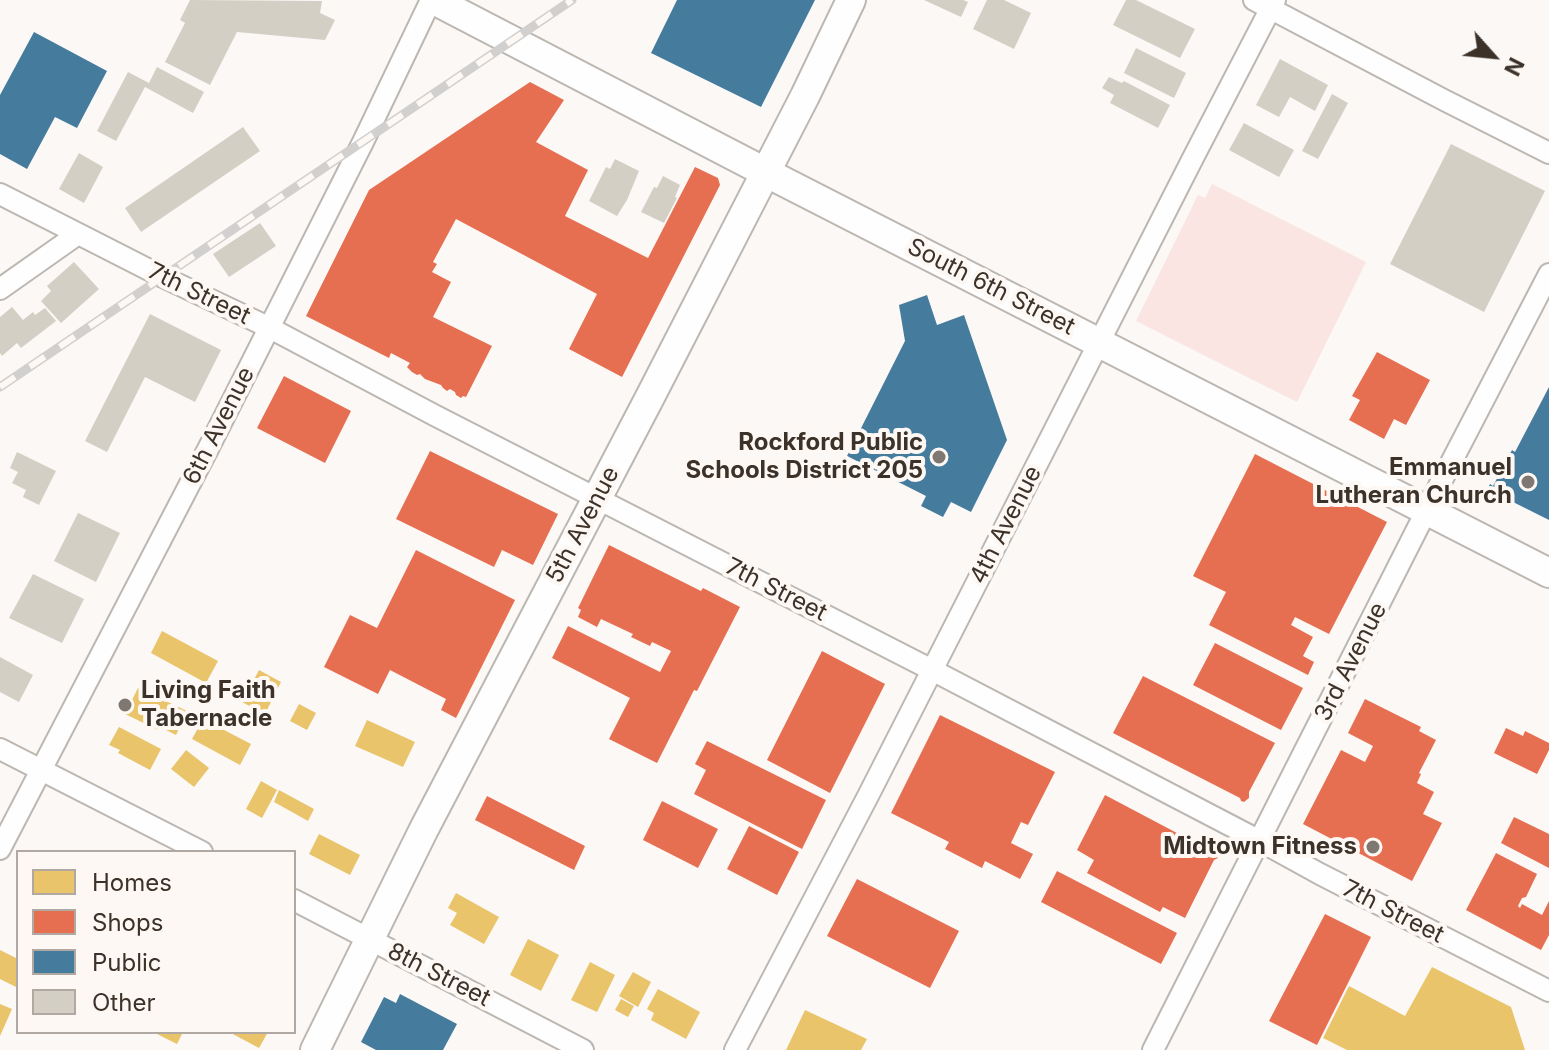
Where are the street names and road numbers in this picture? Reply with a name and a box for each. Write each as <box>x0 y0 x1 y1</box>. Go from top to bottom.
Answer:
street label: South 6th Street <box>902 232 1080 342</box>
street label: 7th Street <box>143 257 255 331</box>
street label: 6th Avenue <box>177 362 261 490</box>
street label: 4th Avenue <box>964 461 1048 589</box>
street label: 5th Avenue <box>540 462 626 588</box>
street label: 7th Street <box>720 552 832 628</box>
street label: 3rd Avenue <box>1309 598 1393 726</box>
street label: 7th Street <box>1337 874 1449 950</box>
street label: 8th Street <box>383 937 495 1013</box>

